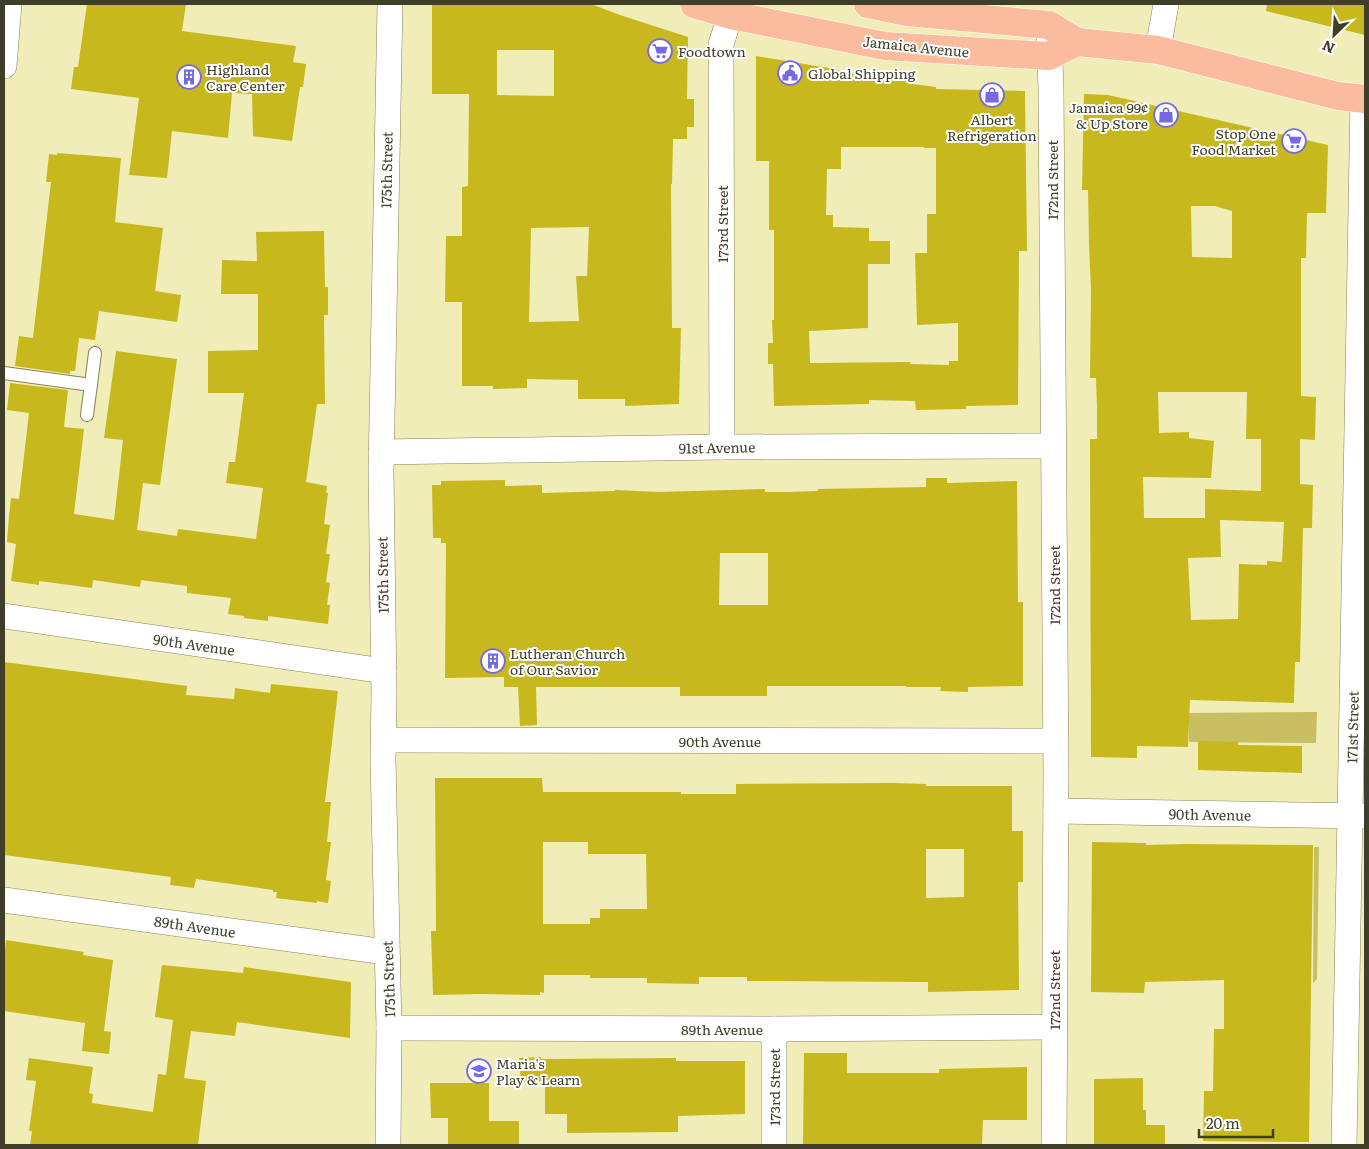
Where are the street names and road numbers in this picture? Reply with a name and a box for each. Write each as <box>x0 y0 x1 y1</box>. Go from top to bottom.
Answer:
street label: Jamaica Avenue <box>862 30 970 62</box>
street label: 175th Street <box>375 131 397 209</box>
street label: 172nd Street <box>1042 140 1062 220</box>
street label: 173rd Street <box>712 185 732 263</box>
street label: 91st Avenue <box>678 436 756 458</box>
street label: 175th Street <box>371 536 393 614</box>
street label: 172nd Street <box>1044 545 1064 625</box>
street label: 90th Avenue <box>152 628 236 660</box>
street label: 171st Street <box>1341 690 1363 764</box>
street label: 90th Avenue <box>679 731 761 751</box>
street label: 90th Avenue <box>1169 803 1251 825</box>
street label: 89th Avenue <box>153 910 237 942</box>
street label: 175th Street <box>377 940 399 1018</box>
street label: 172nd Street <box>1044 950 1064 1030</box>
street label: 89th Avenue <box>681 1019 763 1039</box>
street label: 173rd Street <box>764 1048 784 1126</box>

